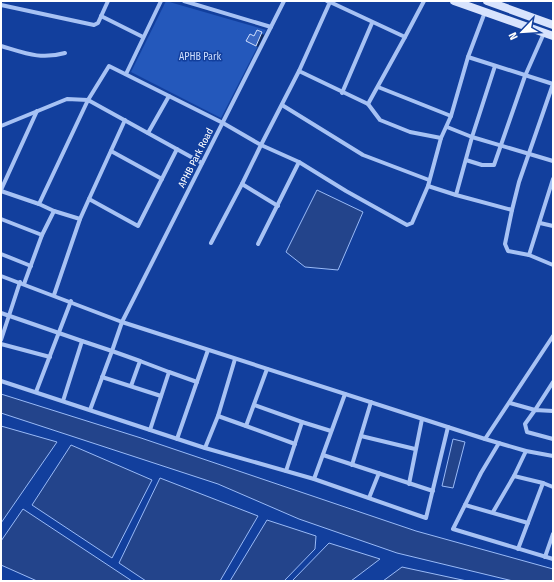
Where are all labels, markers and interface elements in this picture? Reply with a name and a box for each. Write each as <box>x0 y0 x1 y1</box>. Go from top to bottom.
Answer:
north arrow <box>502 12 542 52</box>
text: N <box>506 30 521 42</box>
park label: APHB Park <box>179 51 221 63</box>
street label: APHB Park Road <box>176 126 216 190</box>

